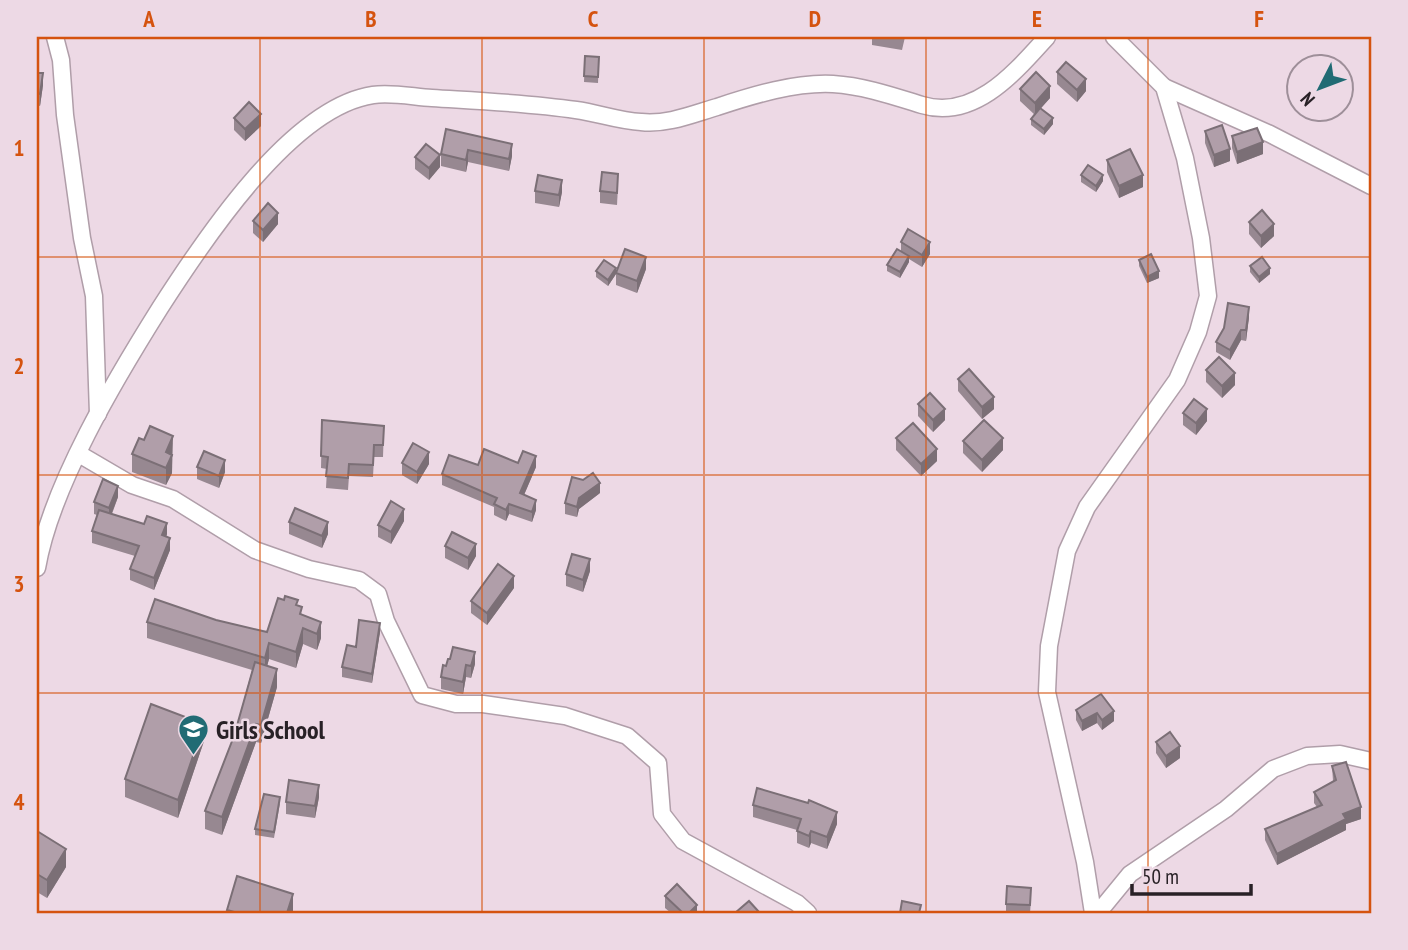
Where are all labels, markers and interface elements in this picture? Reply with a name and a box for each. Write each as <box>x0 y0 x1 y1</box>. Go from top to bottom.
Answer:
text: A <box>142 4 155 33</box>
text: B <box>365 4 377 33</box>
text: C <box>588 4 599 33</box>
text: D <box>809 4 821 33</box>
text: E <box>1032 4 1042 33</box>
text: F <box>1254 4 1264 33</box>
north arrow <box>1286 52 1356 122</box>
text: N <box>1295 88 1320 111</box>
text: 1 <box>14 133 25 162</box>
text: 2 <box>14 351 25 380</box>
text: 3 <box>14 569 25 598</box>
school or university icon: Girls School <box>176 712 210 756</box>
place label: Girls School <box>216 713 326 746</box>
text: 4 <box>14 787 25 816</box>
scale bar <box>1132 852 1250 896</box>
text: 50 m <box>1142 863 1179 890</box>

